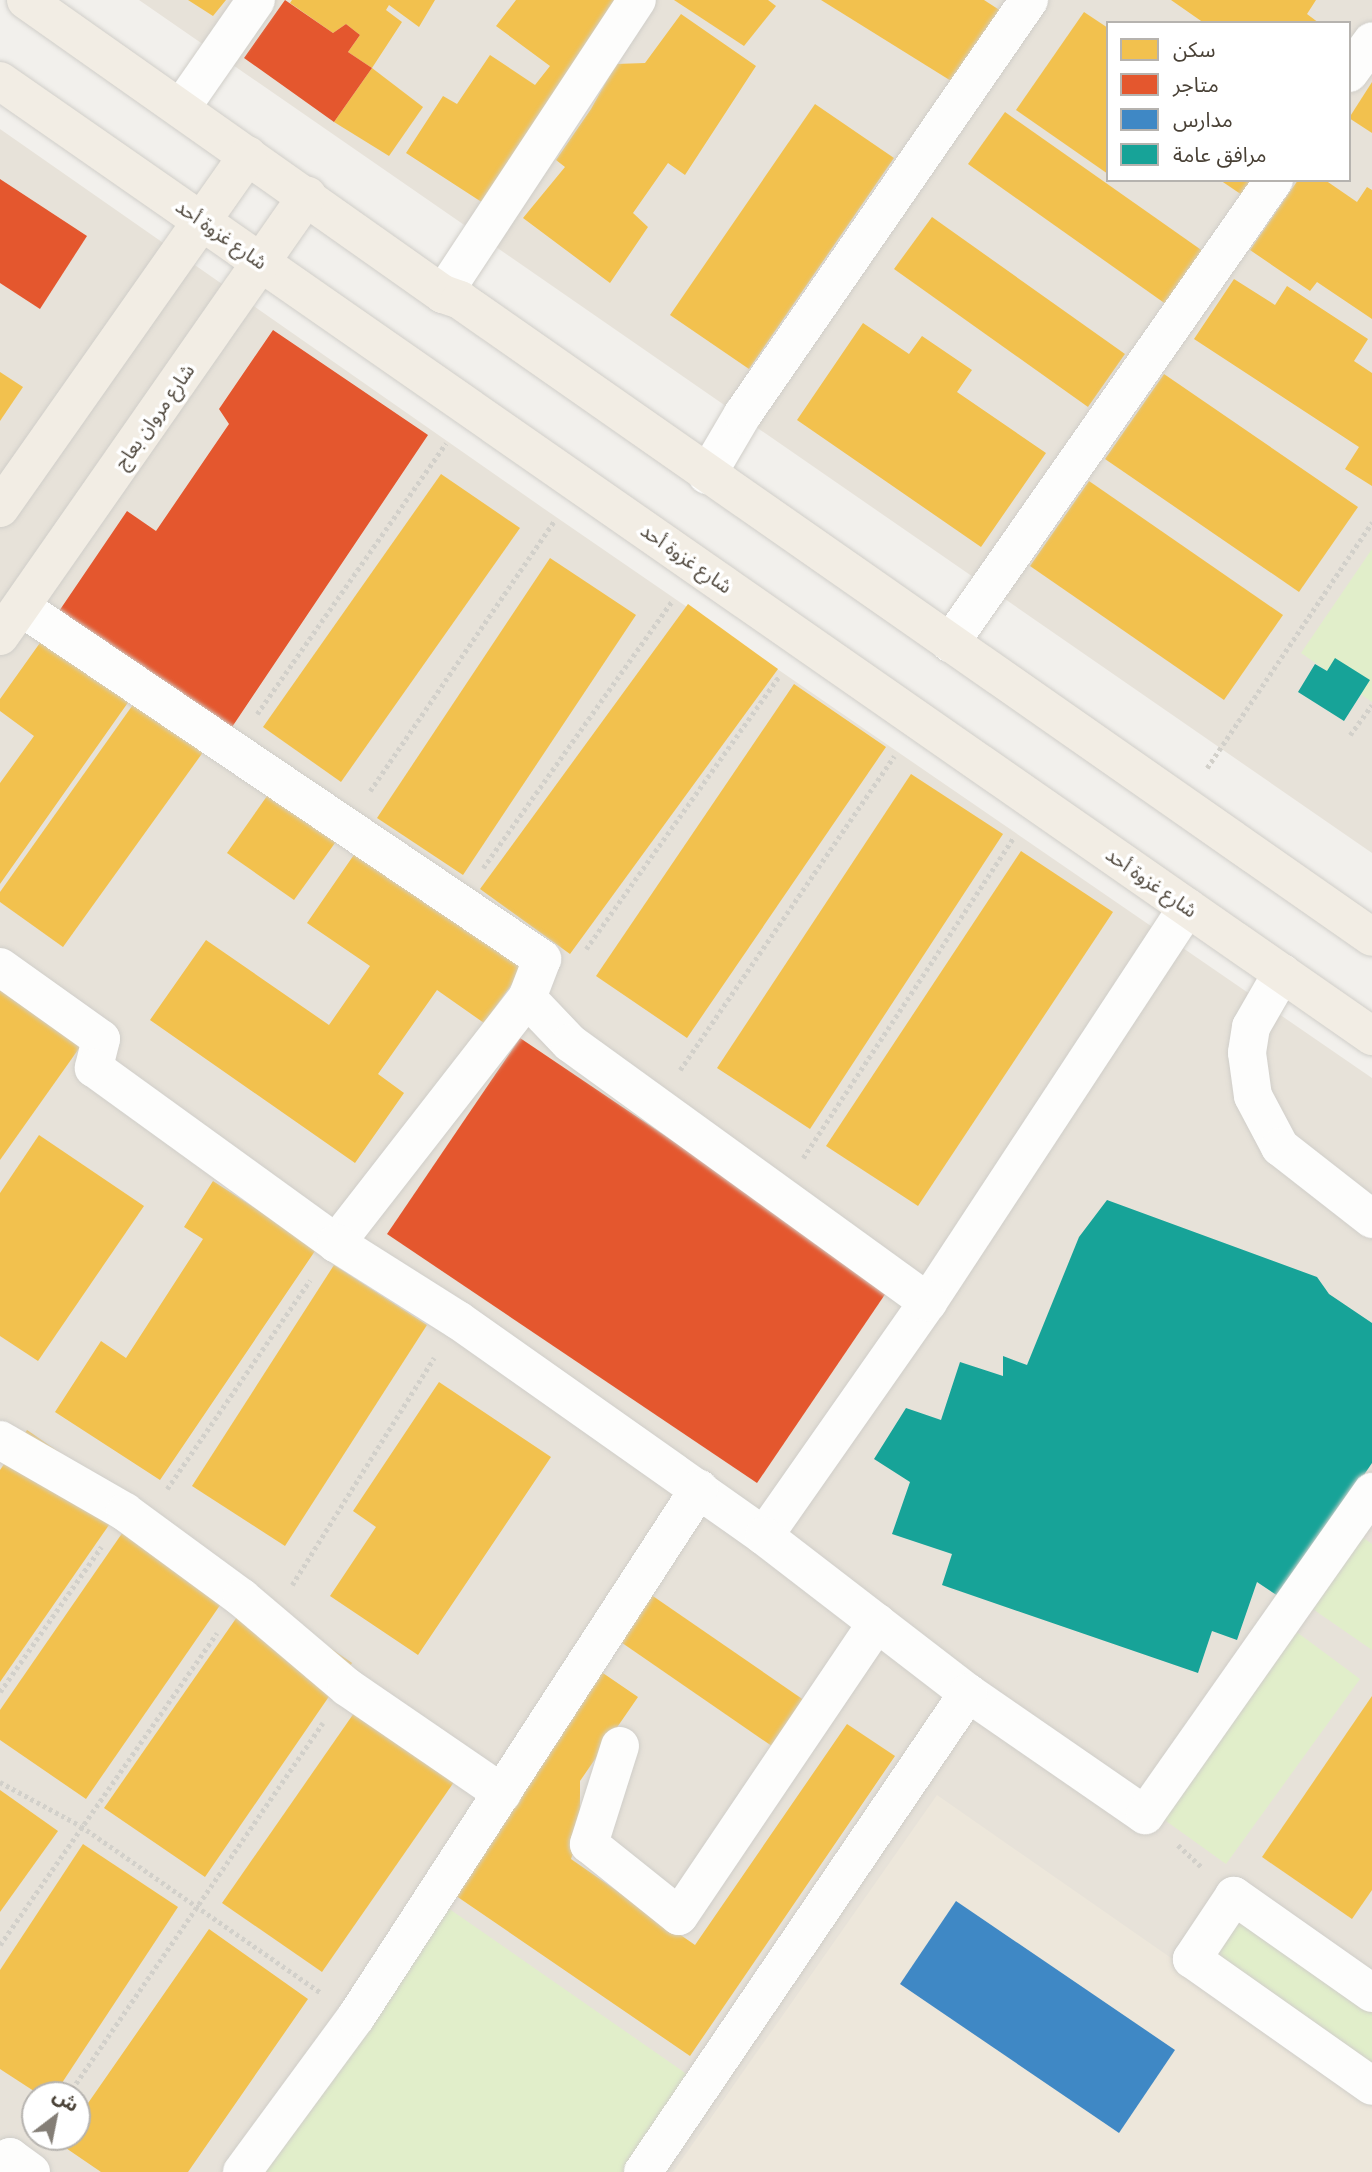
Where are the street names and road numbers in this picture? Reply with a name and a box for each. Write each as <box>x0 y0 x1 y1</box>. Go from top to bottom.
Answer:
street label: شارع غزوة أحد <box>171 195 271 275</box>
street label: شارع مروان بعاج <box>110 360 200 474</box>
street label: شارع غزوة أحد <box>636 519 736 599</box>
street label: شارع غزوة أحد <box>1101 843 1201 923</box>

